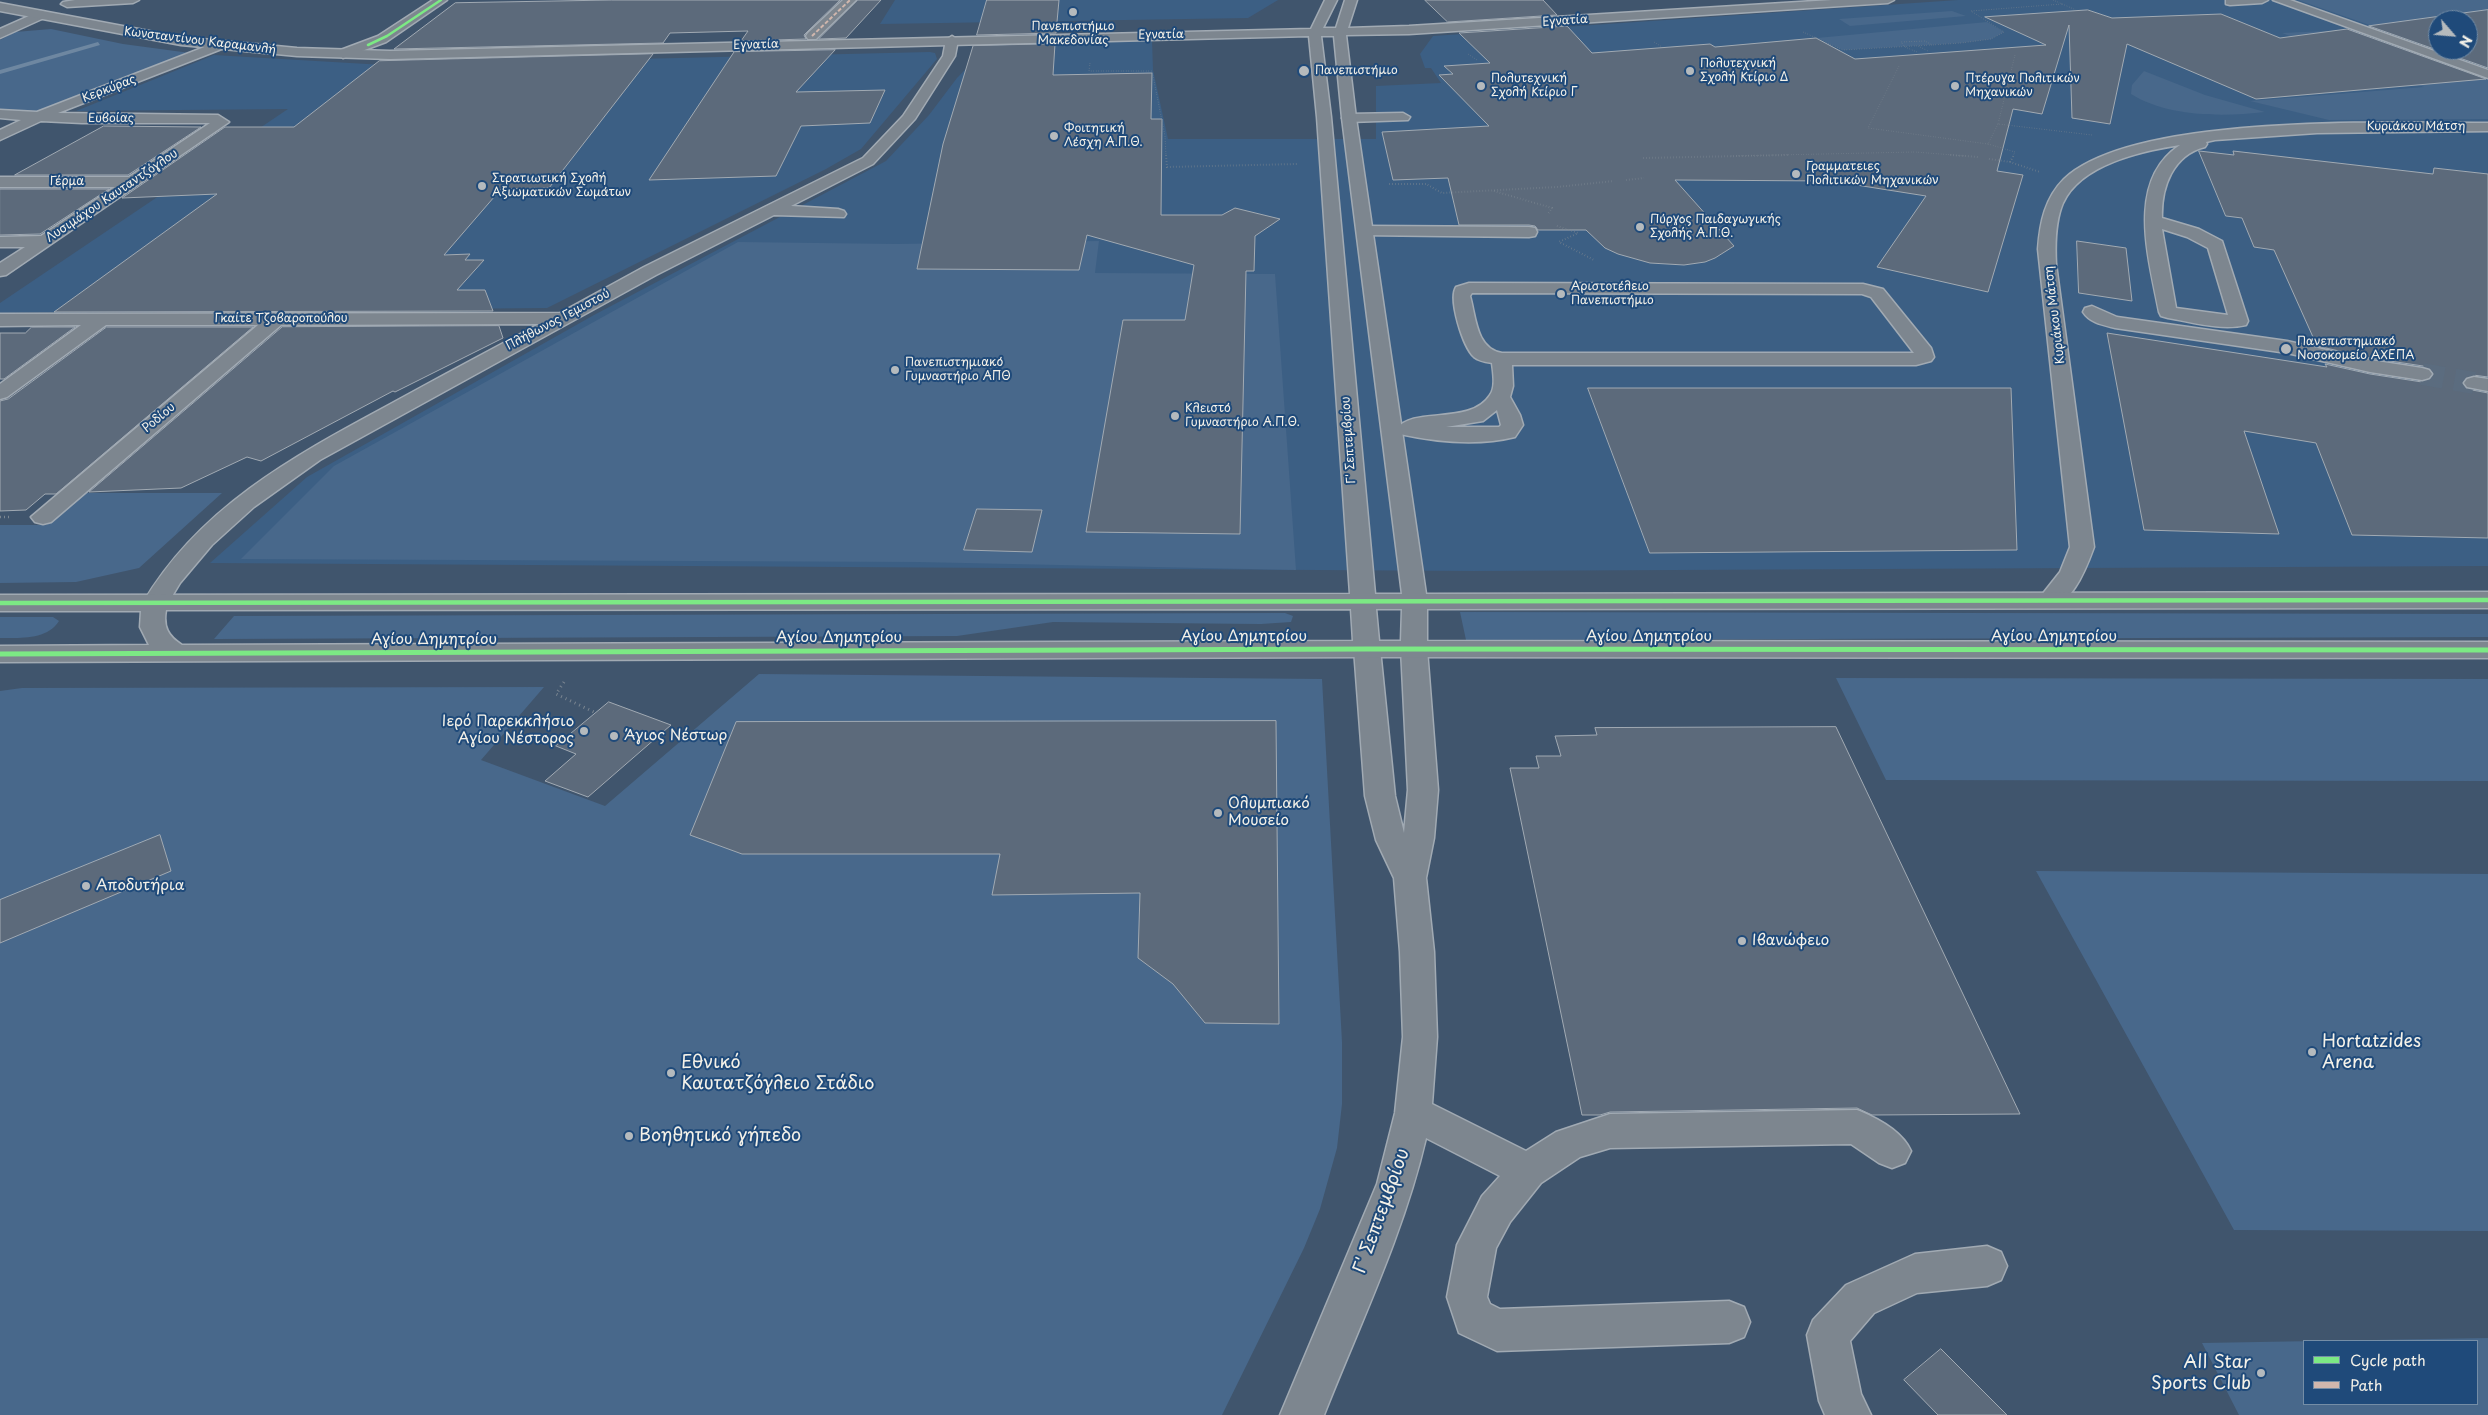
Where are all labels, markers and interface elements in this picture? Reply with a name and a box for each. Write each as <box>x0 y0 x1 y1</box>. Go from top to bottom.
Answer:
marker: Πανεπιστήμιο Μακεδονίας <box>1067 6 1079 18</box>
north arrow <box>2428 10 2478 60</box>
street label: Εγνατία <box>1542 12 1588 30</box>
place label: Πανεπιστήμιο Μακεδονίας <box>1032 20 1114 48</box>
street label: Κωνσταντίνου Καραμανλή <box>123 25 277 57</box>
street label: Εγνατία <box>1138 27 1184 43</box>
text: N <box>2454 32 2478 51</box>
street label: Εγνατία <box>733 37 779 53</box>
place label: Πολυτεχνική Σχολή Κτίριο Δ <box>1700 57 1788 85</box>
marker: Πανεπιστήμιο <box>1297 64 1311 78</box>
place label: Πανεπιστήμιο <box>1315 64 1398 78</box>
marker: Πολυτεχνική Σχολή Κτίριο Δ <box>1684 65 1696 77</box>
street label: Κερκύρας <box>80 72 138 106</box>
place label: Πολυτεχνική Σχολή Κτίριο Γ <box>1491 72 1578 100</box>
place label: Πτέρυγα Πολιτικών Μηχανικών <box>1965 72 2080 100</box>
marker: Πολυτεχνική Σχολή Κτίριο Γ <box>1475 80 1487 92</box>
marker: Πτέρυγα Πολιτικών Μηχανικών <box>1949 80 1961 92</box>
street label: Ευβοίας <box>88 112 134 126</box>
street label: Κυριάκου Μάτση <box>2367 120 2465 134</box>
place label: Φοιτητική Λέσχη Α.Π.Θ. <box>1064 122 1143 150</box>
marker: Φοιτητική Λέσχη Α.Π.Θ. <box>1048 130 1060 142</box>
street label: Λυσιμάχου Καυταντζόγλου <box>43 146 181 246</box>
place label: Γραμματειες Πολιτικών Μηχανικών <box>1806 160 1939 188</box>
marker: Γραμματειες Πολιτικών Μηχανικών <box>1790 168 1802 180</box>
place label: Στρατιωτική Σχολή Αξιωματικών Σωμάτων <box>492 172 631 200</box>
street label: Γέρμα <box>50 175 84 189</box>
marker: Στρατιωτική Σχολή Αξιωματικών Σωμάτων <box>476 180 488 192</box>
place label: Πύργος Παιδαγωγικής Σχολής Α.Π.Θ. <box>1650 213 1781 241</box>
marker: Πύργος Παιδαγωγικής Σχολής Α.Π.Θ. <box>1634 221 1646 233</box>
street label: Κυριάκου Μάτση <box>2042 265 2068 365</box>
place label: Αριστοτέλειο Πανεπιστήμιο <box>1571 280 1654 308</box>
street label: Πλήθωνος Γεμιστού <box>504 287 612 353</box>
marker: Αριστοτέλειο Πανεπιστήμιο <box>1555 288 1567 300</box>
street label: Γκαίτε Τζοβαροπούλου <box>214 312 348 326</box>
place label: Πανεπιστημιακό Νοσοκομείο ΑΧΕΠΑ <box>2297 335 2414 363</box>
marker: Πανεπιστημιακό Νοσοκομείο ΑΧΕΠΑ <box>2279 342 2293 356</box>
place label: Πανεπιστημιακό Γυμναστήριο ΑΠΘ <box>905 356 1011 384</box>
marker: Πανεπιστημιακό Γυμναστήριο ΑΠΘ <box>889 364 901 376</box>
street label: Γ' Σεπτεμβρίου <box>1339 396 1359 484</box>
street label: Ροδίου <box>140 400 178 436</box>
place label: Κλειστό Γυμναστήριο Α.Π.Θ. <box>1185 402 1300 430</box>
marker: Κλειστό Γυμναστήριο Α.Π.Θ. <box>1169 410 1181 422</box>
street label: Αγίου Δημητρίου <box>1181 628 1307 646</box>
street label: Αγίου Δημητρίου <box>1586 628 1712 646</box>
street label: Αγίου Δημητρίου <box>1991 628 2117 646</box>
street label: Αγίου Δημητρίου <box>776 629 902 647</box>
street label: Αγίου Δημητρίου <box>371 631 497 649</box>
place label: Ιερό Παρεκκλήσιο Αγίου Νέστορος <box>442 713 574 748</box>
marker: Ιερό Παρεκκλήσιο Αγίου Νέστορος <box>578 725 590 737</box>
place label: Άγιος Νέστωρ <box>624 727 727 745</box>
marker: Άγιος Νέστωρ <box>608 730 620 742</box>
place label: Ολυμπιακό Μουσείο <box>1228 795 1310 830</box>
marker: Ολυμπιακό Μουσείο <box>1212 807 1224 819</box>
place label: Αποδυτήρια <box>96 877 185 895</box>
marker: Αποδυτήρια <box>80 880 92 892</box>
place label: Ιβανώφειο <box>1752 932 1829 950</box>
marker: Ιβανώφειο <box>1736 935 1748 947</box>
place label: Hortatzides Arena <box>2322 1031 2421 1074</box>
marker: Hortatzides Arena <box>2306 1046 2318 1058</box>
place label: Εθνικό Καυτατζόγλειο Στάδιο <box>681 1052 874 1094</box>
marker: Εθνικό Καυτατζόγλειο Στάδιο <box>665 1067 677 1079</box>
place label: Βοηθητικό γήπεδο <box>639 1125 801 1147</box>
marker: Βοηθητικό γήπεδο <box>623 1130 635 1142</box>
street label: Γ' Σεπτεμβρίου <box>1349 1146 1415 1276</box>
legend <box>2303 1340 2478 1405</box>
text: Cycle path <box>2350 1348 2426 1371</box>
place label: All Star Sports Club <box>2151 1352 2251 1395</box>
marker: All Star Sports Club <box>2255 1367 2267 1379</box>
text: Path <box>2350 1373 2382 1396</box>

